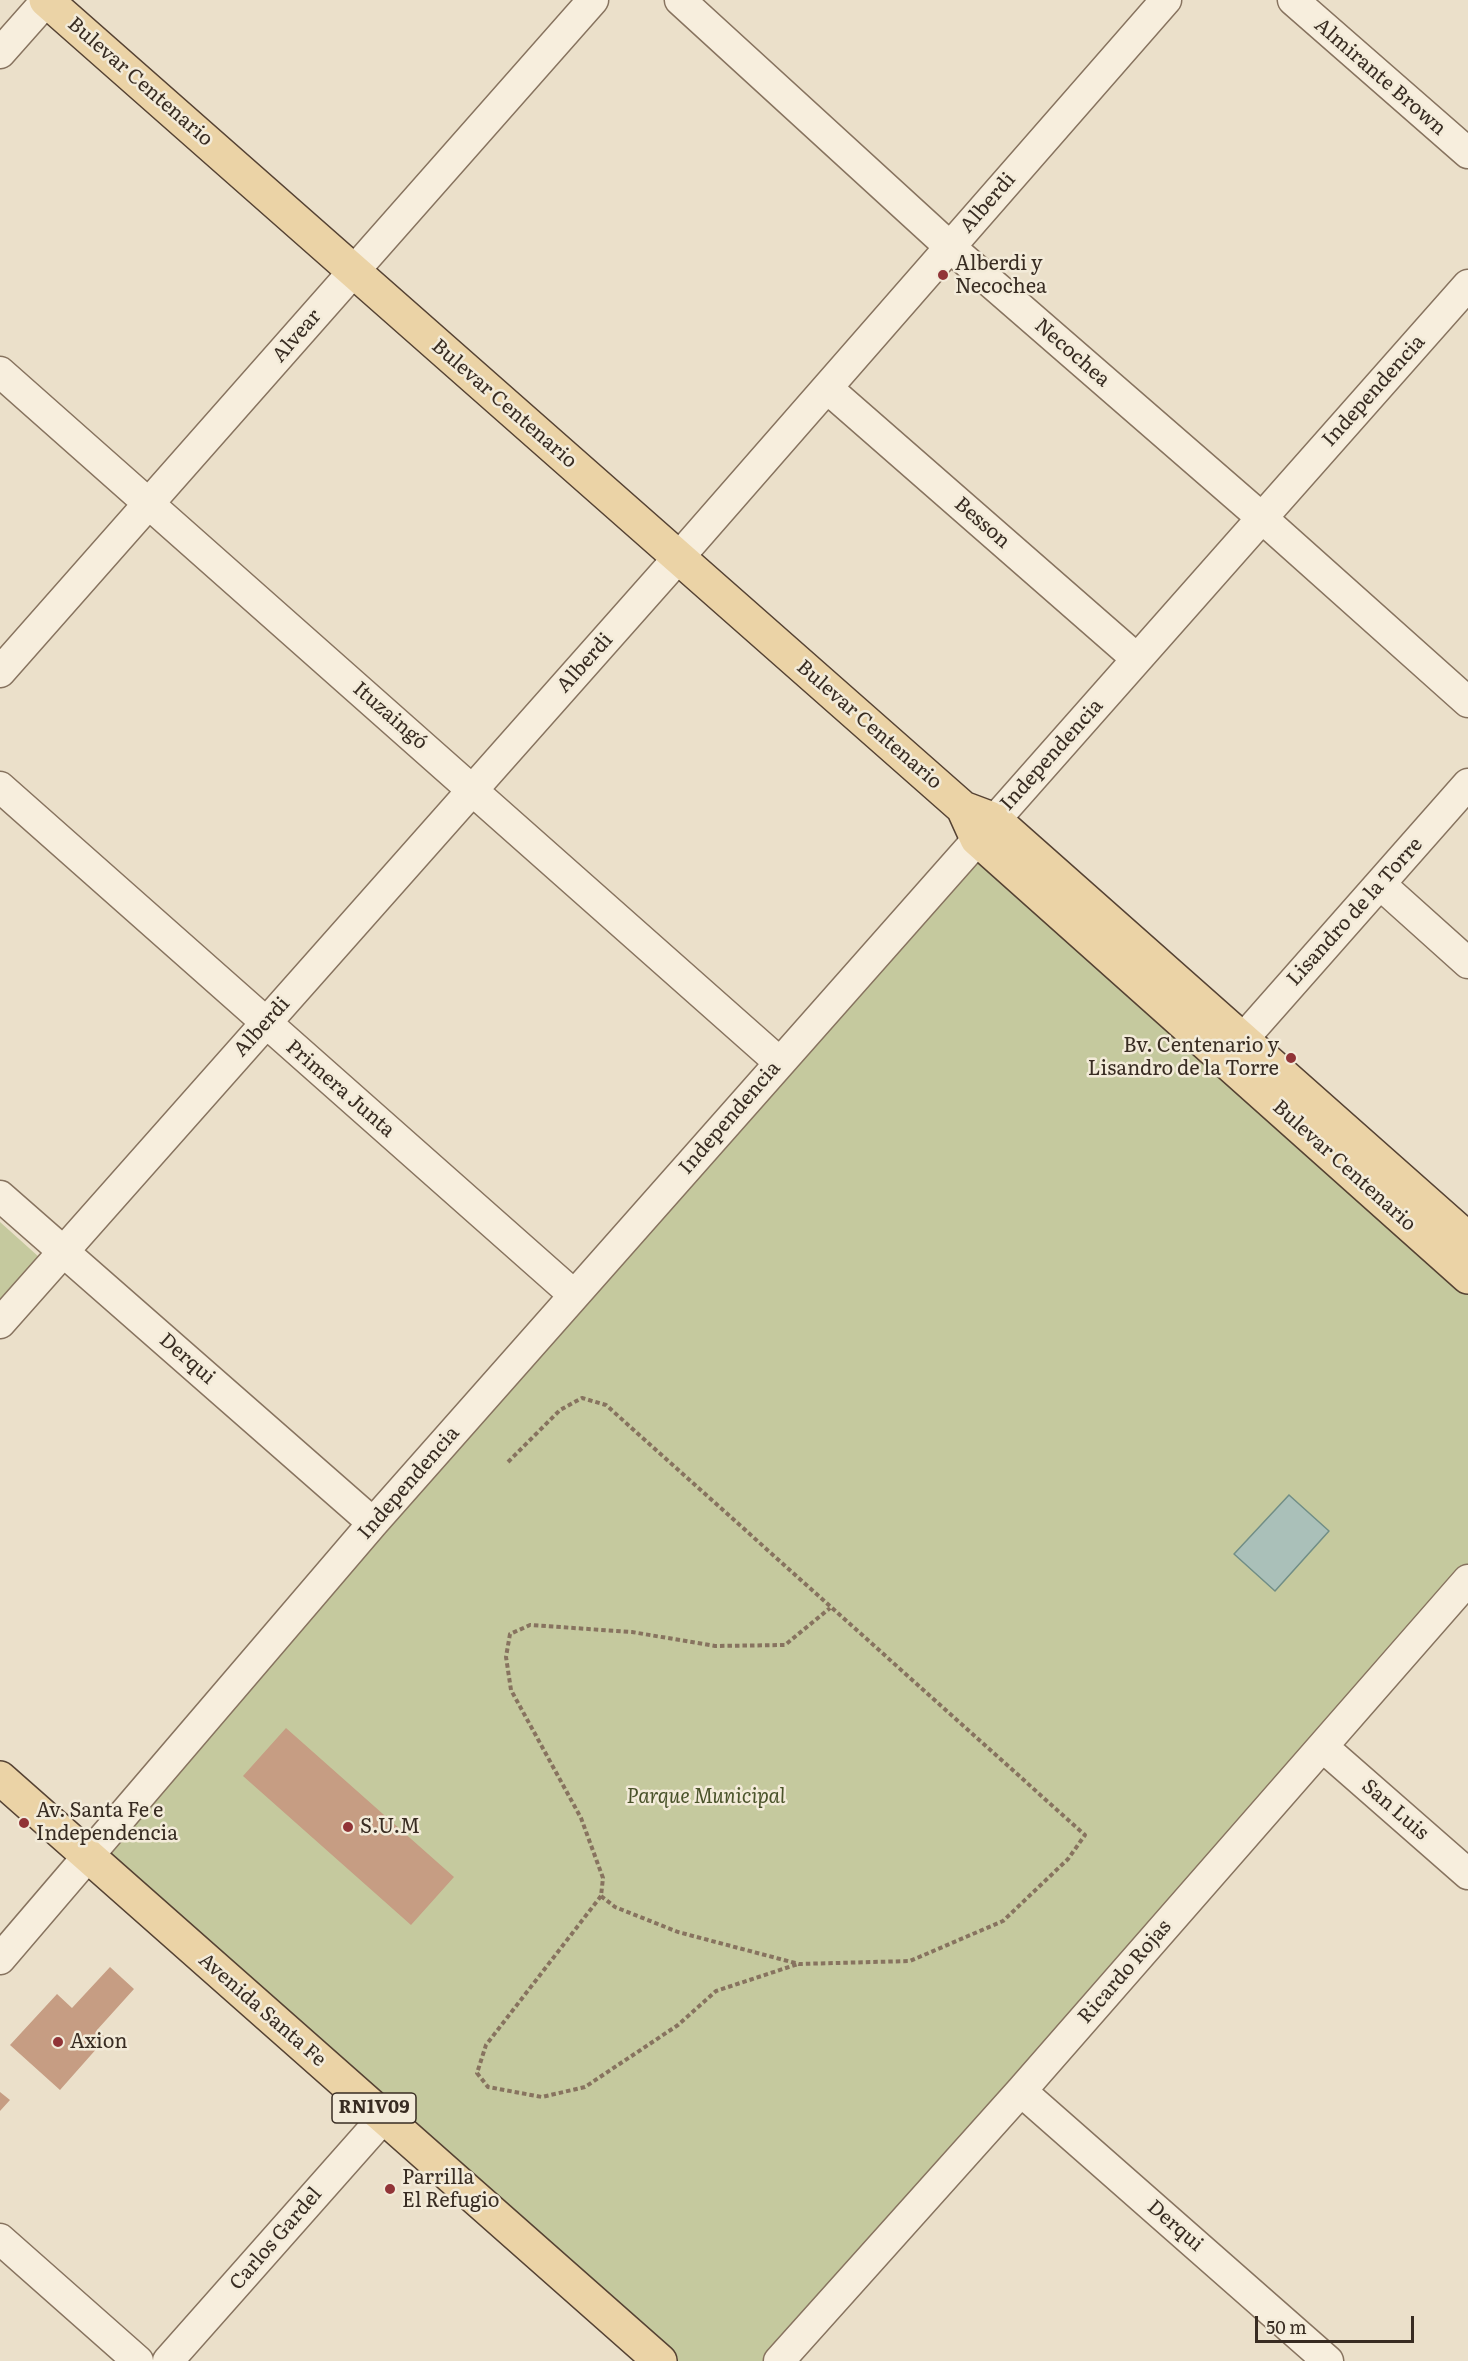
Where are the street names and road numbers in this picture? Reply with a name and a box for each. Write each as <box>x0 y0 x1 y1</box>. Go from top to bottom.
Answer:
street label: Bulevar Centenario <box>62 12 218 152</box>
street label: Almirante Brown <box>1309 13 1451 141</box>
street label: Alberdi <box>955 168 1021 238</box>
street label: Alvear <box>267 305 327 367</box>
street label: Necochea <box>1029 314 1115 392</box>
street label: Independencia <box>1318 330 1430 452</box>
street label: Bulevar Centenario <box>426 334 582 474</box>
street label: Besson <box>949 492 1015 554</box>
street label: Alberdi <box>552 628 618 698</box>
street label: Bulevar Centenario <box>791 655 947 795</box>
street label: Ituzaingó <box>348 677 432 755</box>
street label: Independencia <box>996 694 1108 816</box>
street label: Lisandro de la Torre <box>1282 833 1428 991</box>
street label: Alberdi <box>229 992 295 1062</box>
street label: Primera Junta <box>281 1035 399 1143</box>
street label: Independencia <box>674 1057 786 1179</box>
street label: Bulevar Centenario <box>1267 1095 1421 1237</box>
street label: Derqui <box>154 1328 220 1390</box>
street label: Independencia <box>353 1422 465 1544</box>
street label: San Luis <box>1357 1775 1433 1845</box>
street label: Ricardo Rojas <box>1073 1915 1177 2029</box>
street label: Avenida Santa Fe <box>193 1948 331 2072</box>
road number: RN1V09 <box>332 2093 416 2123</box>
street label: Carlos Gardel <box>225 2183 327 2295</box>
street label: Derqui <box>1142 2195 1208 2257</box>

